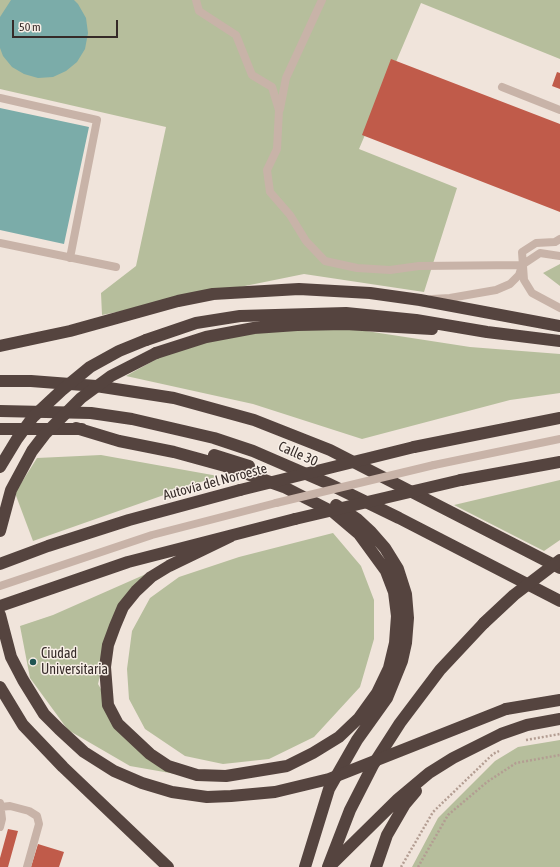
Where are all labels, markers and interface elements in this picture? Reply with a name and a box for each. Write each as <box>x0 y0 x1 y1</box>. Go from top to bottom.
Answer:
scale bar <box>14 12 120 38</box>
text: 50 m <box>19 20 41 34</box>
street label: Calle 30 <box>276 438 320 470</box>
street label: Autovía del Noroeste <box>161 460 269 504</box>
place label: Ciudad Universitaria <box>41 646 108 678</box>
marker: Ciudad Universitaria <box>28 657 38 667</box>

